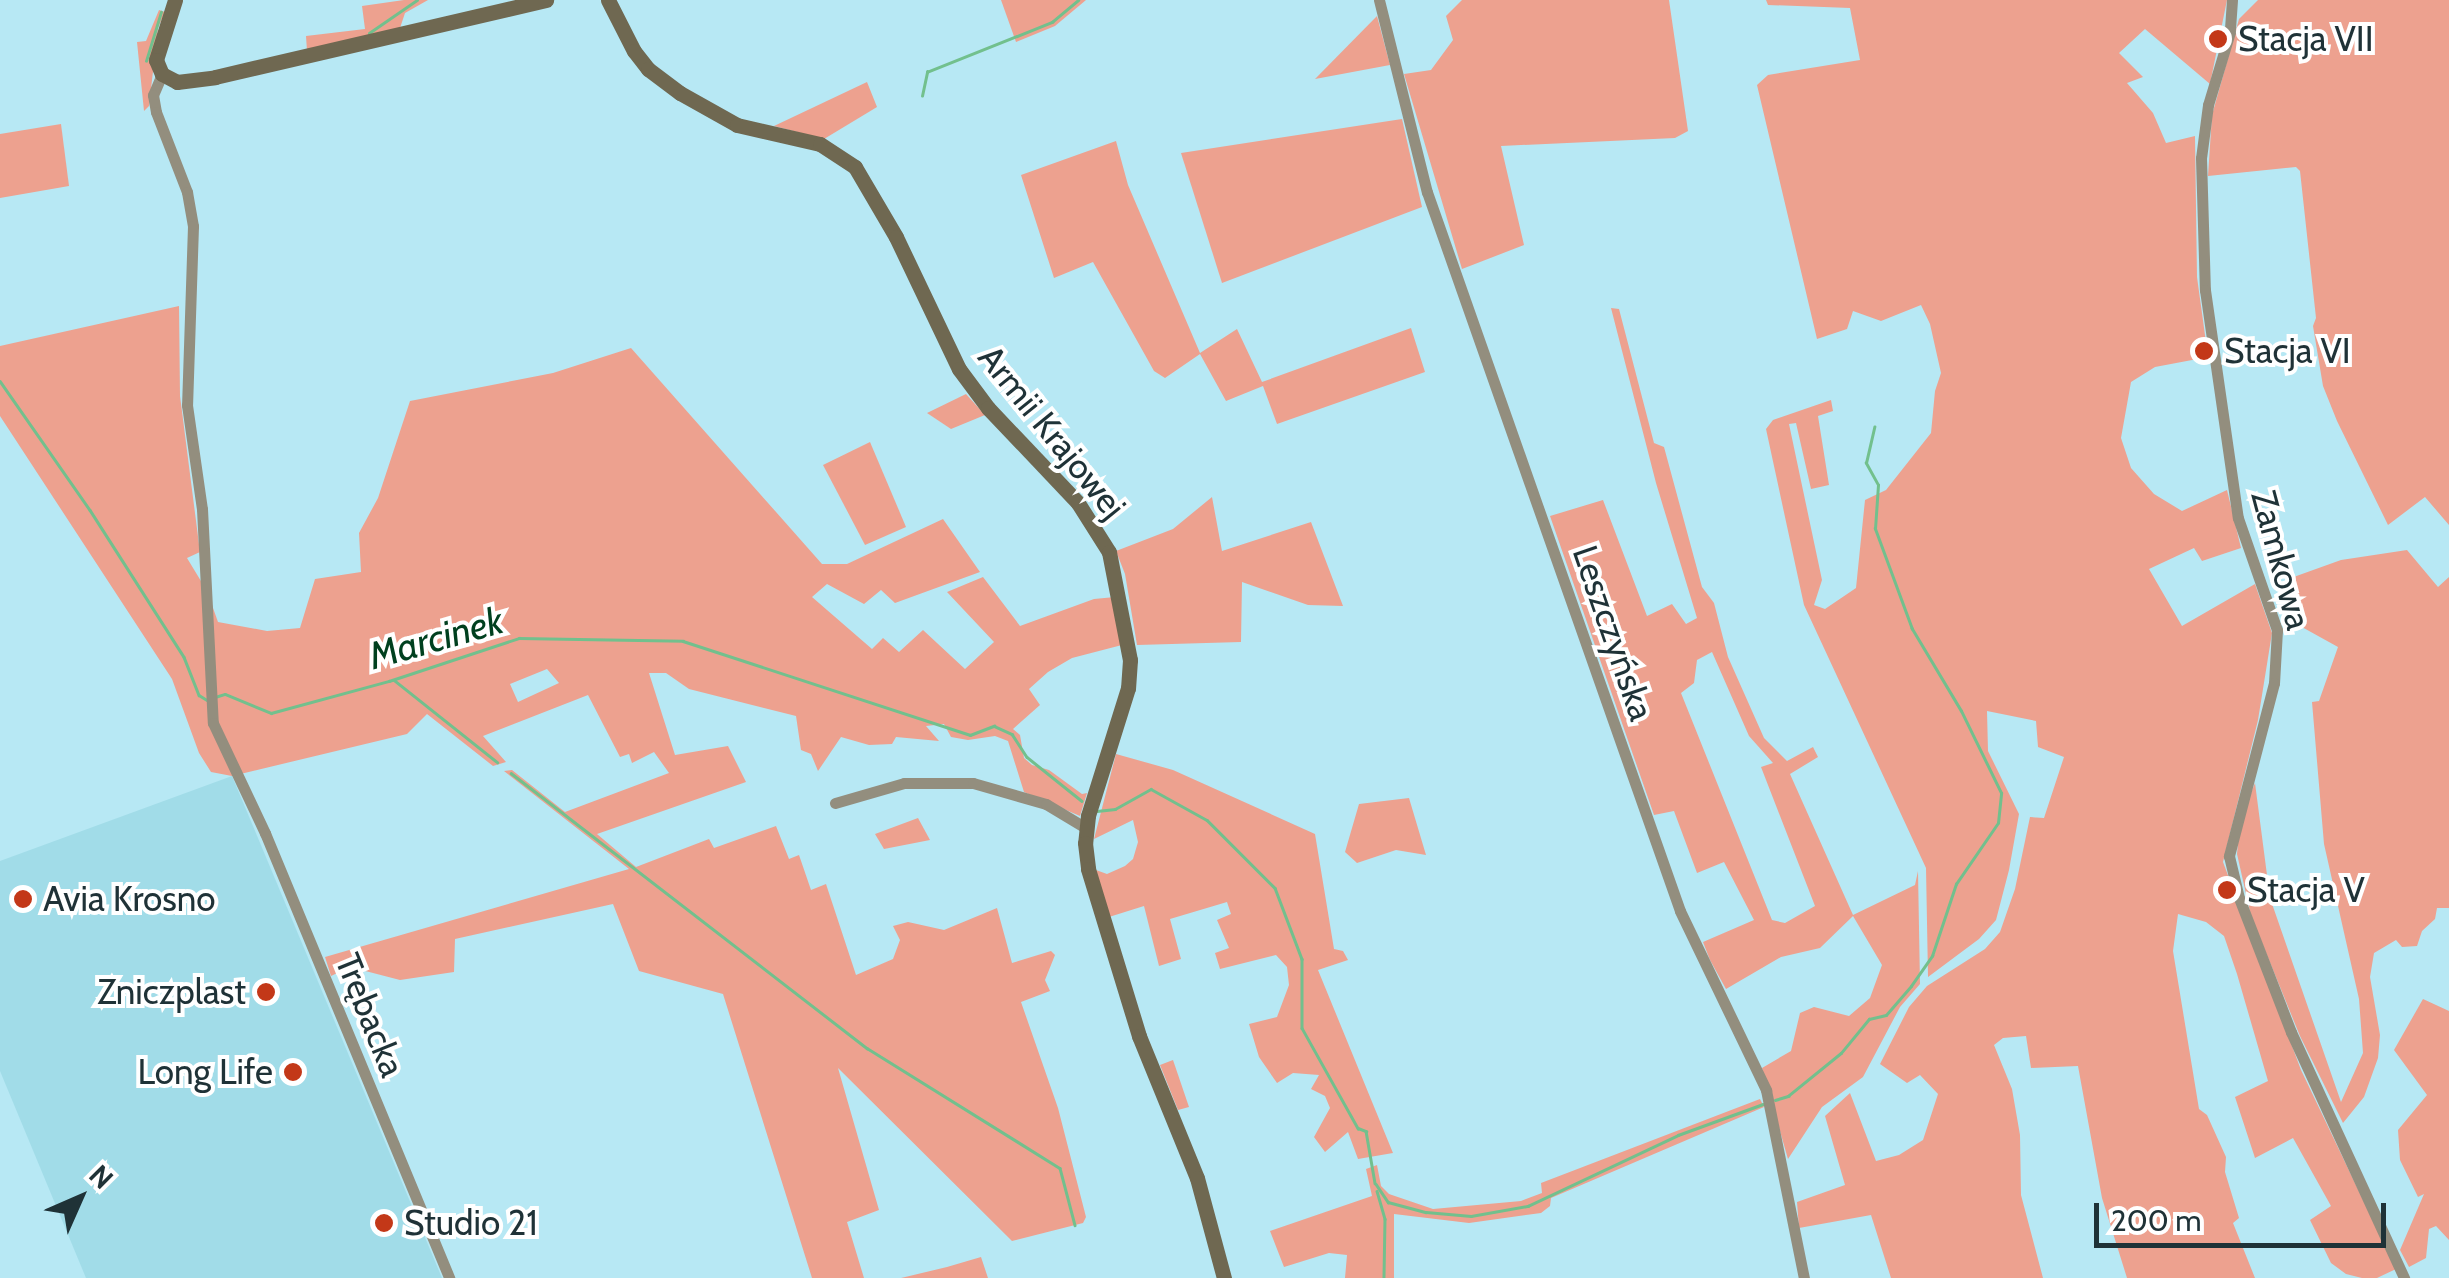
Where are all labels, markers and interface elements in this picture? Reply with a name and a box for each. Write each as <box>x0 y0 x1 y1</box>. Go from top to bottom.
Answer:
place label: Stacja VII <box>2238 18 2374 60</box>
marker: Stacja VII <box>2207 28 2229 50</box>
place label: Stacja VI <box>2224 330 2351 372</box>
street label: Armii Krajowej <box>969 337 1135 527</box>
marker: Stacja VI <box>2193 340 2215 362</box>
street label: Zamkowa <box>2242 486 2320 634</box>
street label: Leszczyńska <box>1564 540 1662 726</box>
water label: Marcinek <box>364 597 508 679</box>
place label: Stacja V <box>2247 869 2365 911</box>
place label: Avia Krosno <box>43 878 216 920</box>
marker: Stacja V <box>2216 879 2238 901</box>
marker: Avia Krosno <box>12 888 34 910</box>
street label: Trębacka <box>326 947 414 1083</box>
place label: Zniczplast <box>97 971 246 1013</box>
marker: Zniczplast <box>255 981 277 1003</box>
place label: Long Life <box>138 1051 273 1093</box>
marker: Long Life <box>282 1061 304 1083</box>
north arrow <box>30 1148 130 1248</box>
text: N <box>82 1158 120 1196</box>
scale bar <box>2099 1183 2392 1245</box>
place label: Studio 21 <box>404 1202 538 1244</box>
text: 200 m <box>2111 1202 2202 1239</box>
marker: Studio 21 <box>373 1212 395 1234</box>

